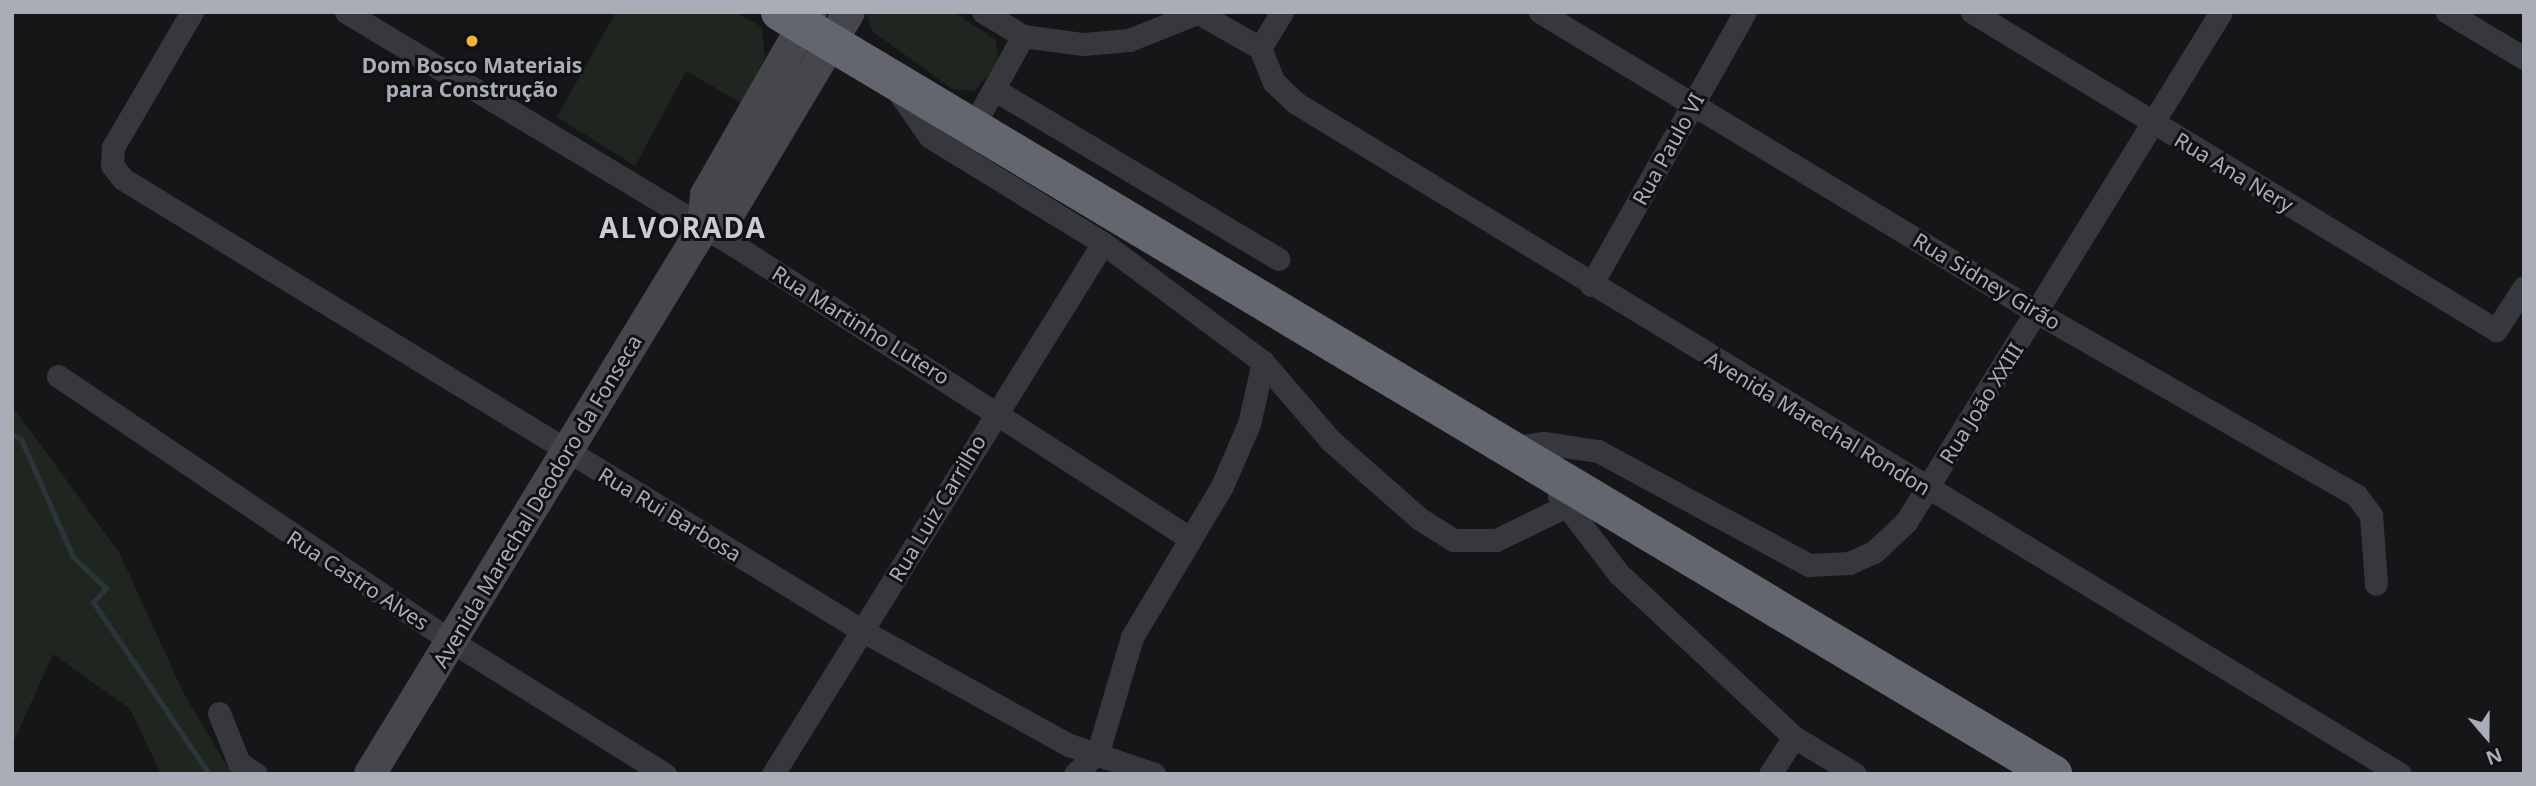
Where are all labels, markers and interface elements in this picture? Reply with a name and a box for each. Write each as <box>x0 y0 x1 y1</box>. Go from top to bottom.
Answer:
marker: Dom Bosco Materiais para Construção <box>464 33 480 49</box>
place label: Dom Bosco Materiais para Construção <box>362 52 582 102</box>
street label: Rua Paulo VI <box>1627 89 1709 209</box>
street label: Rua Ana Nery <box>2170 127 2298 217</box>
district label: ALVORADA <box>600 210 766 244</box>
street label: Rua Sidney Girão <box>1909 227 2065 335</box>
street label: Rua Martinho Lutero <box>768 260 954 390</box>
street label: Avenida Marechal Deodoro da Fonseca <box>427 330 647 672</box>
street label: Rua João XXIII <box>1934 338 2028 468</box>
street label: Avenida Marechal Rondon <box>1701 346 1935 500</box>
street label: Rua Luiz Carrilho <box>883 430 991 586</box>
street label: Rua Rui Barbosa <box>594 462 746 566</box>
street label: Rua Castro Alves <box>282 525 434 635</box>
north arrow <box>2452 702 2522 772</box>
text: N <box>2482 742 2506 772</box>

